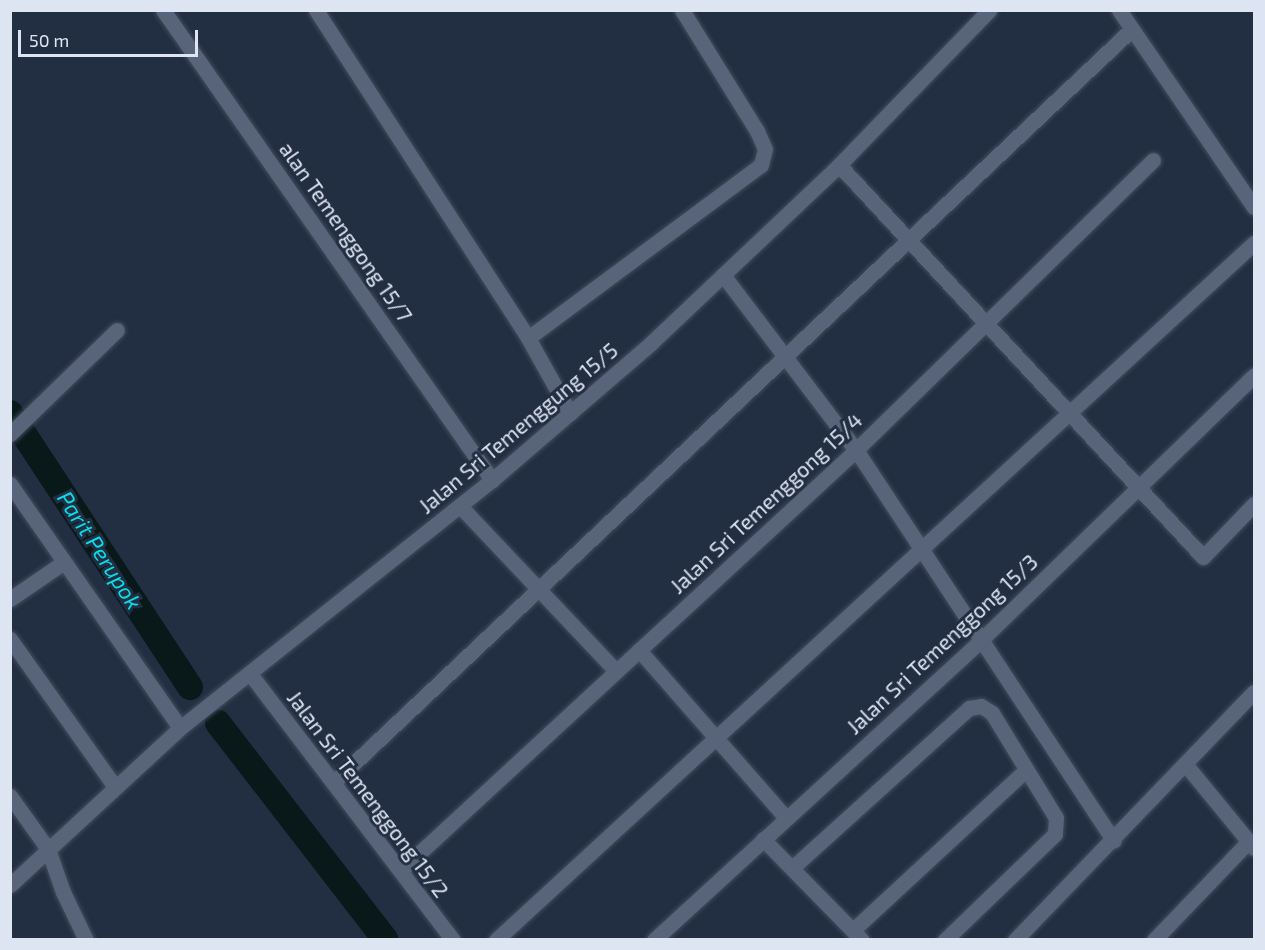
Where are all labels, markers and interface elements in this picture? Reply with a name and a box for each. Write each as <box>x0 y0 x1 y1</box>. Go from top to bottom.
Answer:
scale bar <box>21 18 201 56</box>
text: 50 m <box>29 29 69 51</box>
street label: alan Temenggong 15/7 <box>274 137 418 327</box>
street label: Jalan Sri Temenggung 15/5 <box>413 337 623 519</box>
street label: Jalan Sri Temenggong 15/4 <box>665 407 867 599</box>
water label: Parit Perupok <box>52 486 148 614</box>
street label: Jalan Sri Temenggong 15/3 <box>841 549 1043 739</box>
street label: Jalan Sri Temenggong 15/2 <box>282 686 454 902</box>

